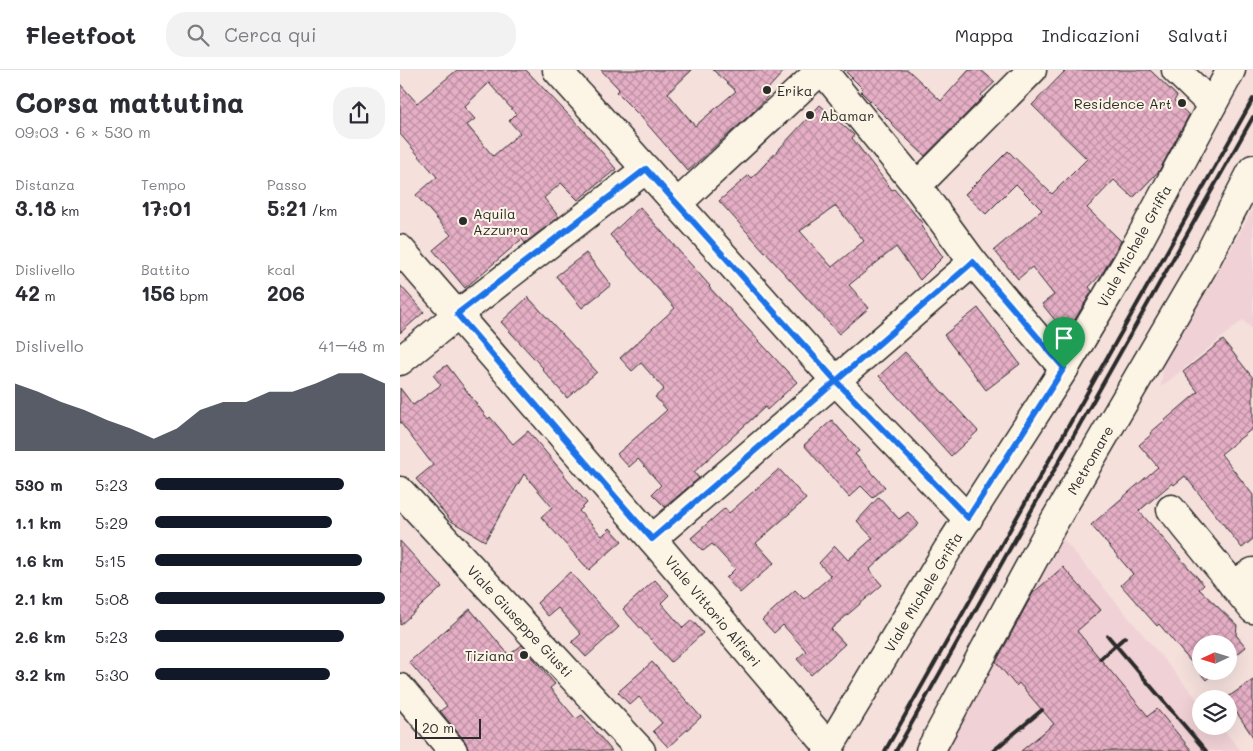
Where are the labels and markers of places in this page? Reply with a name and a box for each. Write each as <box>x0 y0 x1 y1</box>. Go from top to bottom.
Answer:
place label: Erika <box>777 81 813 100</box>
marker: Erika <box>761 84 773 96</box>
place label: Residence Art <box>1074 94 1172 113</box>
marker: Residence Art <box>1176 97 1188 109</box>
place label: Abamar <box>820 106 874 125</box>
marker: Abamar <box>804 109 816 121</box>
place label: Aquila Azzurra <box>473 204 529 239</box>
marker: Aquila Azzurra <box>457 215 469 227</box>
pin <box>1043 317 1085 368</box>
place label: Tiziana <box>465 646 514 665</box>
marker: Tiziana <box>518 649 530 661</box>

